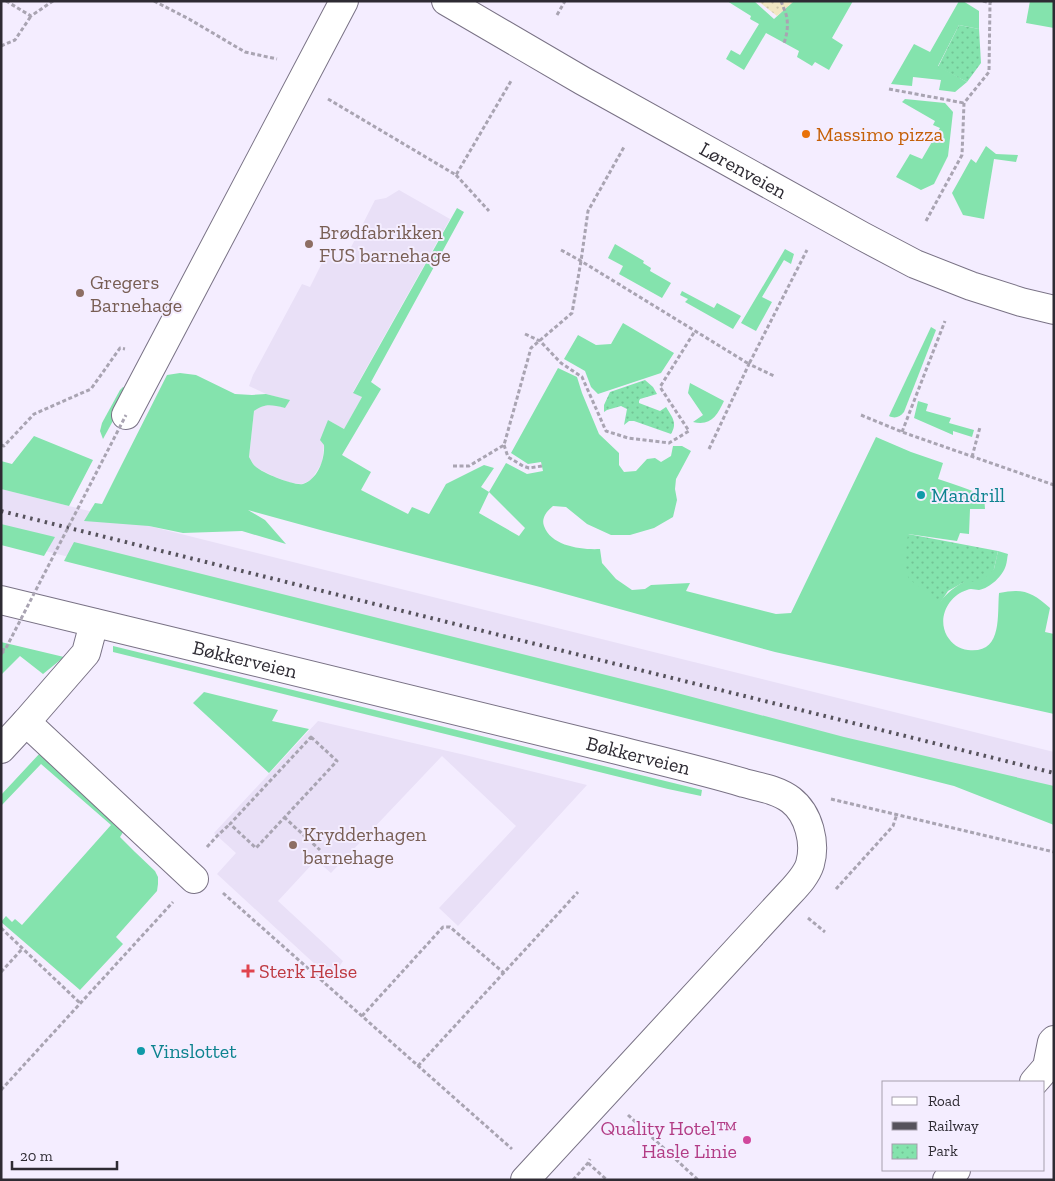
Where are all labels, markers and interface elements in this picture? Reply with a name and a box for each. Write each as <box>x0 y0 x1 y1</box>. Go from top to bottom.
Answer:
place label: Massimo pizza <box>816 122 943 146</box>
marker: Massimo pizza <box>800 128 812 140</box>
street label: Lørenveien <box>696 136 791 204</box>
place label: Brødfabrikken FUS barnehage <box>319 220 451 267</box>
marker: Brødfabrikken FUS barnehage <box>303 238 315 250</box>
place label: Gregers Barnehage <box>90 270 182 317</box>
marker: Gregers Barnehage <box>74 287 86 299</box>
place label: Mandrill <box>931 483 1005 507</box>
marker: Mandrill <box>915 489 927 501</box>
street label: Bøkkerveien <box>190 635 300 683</box>
street label: Bøkkerveien <box>584 731 693 780</box>
place label: Krydderhagen barnehage <box>302 822 427 869</box>
marker: Krydderhagen barnehage <box>287 839 299 851</box>
place label: Sterk Helse <box>259 959 357 983</box>
marker: Sterk Helse <box>241 964 255 978</box>
place label: Vinslottet <box>150 1039 237 1063</box>
marker: Vinslottet <box>135 1045 147 1057</box>
legend <box>882 1081 1045 1171</box>
text: Road <box>928 1092 961 1110</box>
place label: Quality Hotel™ Hasle Linie <box>601 1116 737 1163</box>
text: Railway <box>928 1117 979 1135</box>
marker: Quality Hotel™ Hasle Linie <box>741 1134 753 1146</box>
scale bar <box>12 1138 118 1170</box>
text: Park <box>928 1142 958 1160</box>
text: 20 m <box>20 1147 53 1165</box>

